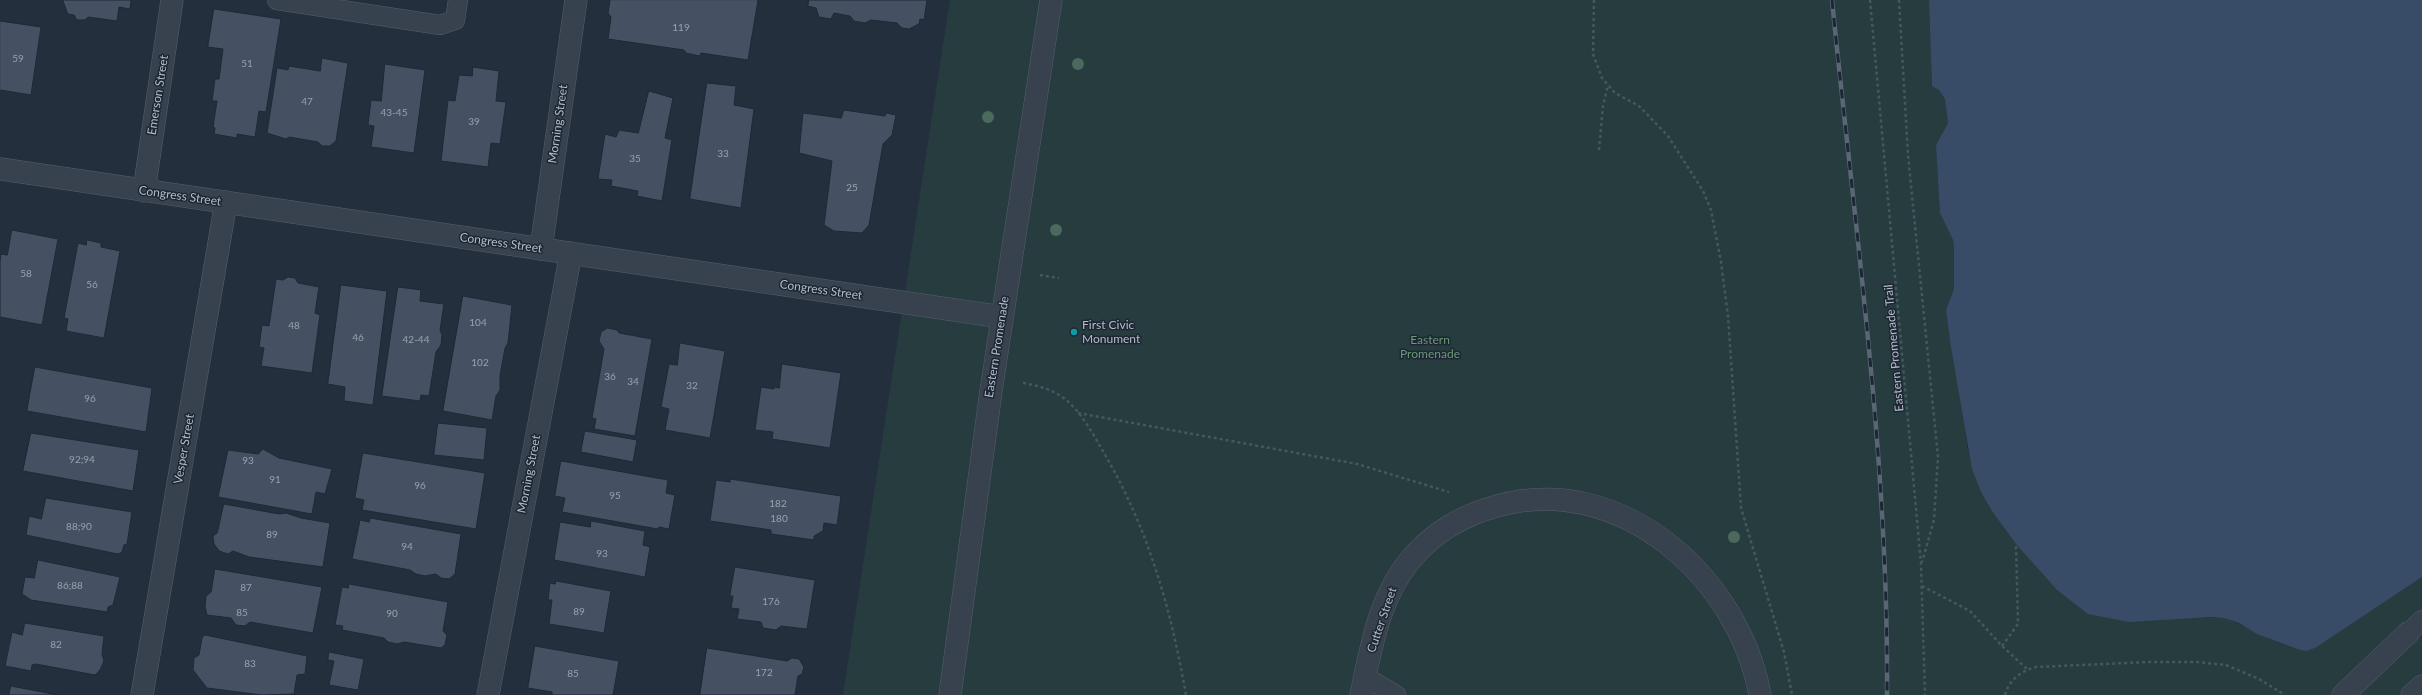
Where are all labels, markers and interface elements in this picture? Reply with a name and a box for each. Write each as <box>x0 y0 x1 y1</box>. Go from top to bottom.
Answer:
house number: 119 <box>672 22 690 34</box>
house number: 59 <box>12 53 24 65</box>
street label: Emerson Street <box>145 54 171 136</box>
house number: 51 <box>241 58 253 70</box>
street label: Morning Street <box>545 84 571 164</box>
house number: 47 <box>301 96 313 108</box>
house number: 43-45 <box>381 107 407 119</box>
house number: 39 <box>468 116 480 128</box>
house number: 33 <box>717 148 729 160</box>
house number: 35 <box>629 153 641 165</box>
house number: 25 <box>846 182 858 194</box>
street label: Congress Street <box>138 183 222 209</box>
street label: Congress Street <box>459 230 543 256</box>
house number: 58 <box>20 268 32 280</box>
street label: Congress Street <box>779 277 863 303</box>
house number: 56 <box>86 279 98 291</box>
street label: Eastern Promenade Trail <box>1881 284 1907 412</box>
street label: Eastern Promenade <box>982 295 1012 399</box>
house number: 104 <box>469 317 487 329</box>
place label: First Civic Monument <box>1082 318 1140 346</box>
house number: 48 <box>288 320 300 332</box>
marker: First Civic Monument <box>1069 327 1079 337</box>
house number: 46 <box>352 332 364 344</box>
park label: Eastern Promenade <box>1400 333 1460 361</box>
house number: 42-44 <box>403 334 429 346</box>
house number: 102 <box>471 357 489 369</box>
house number: 36 <box>604 371 616 383</box>
house number: 34 <box>627 376 639 388</box>
house number: 32 <box>686 380 698 392</box>
house number: 96 <box>84 393 96 405</box>
street label: Vesper Street <box>171 413 197 485</box>
street label: Morning Street <box>514 434 544 514</box>
house number: 92;94 <box>69 454 95 466</box>
house number: 93 <box>242 455 254 467</box>
house number: 91 <box>269 474 281 486</box>
house number: 96 <box>414 480 426 492</box>
house number: 95 <box>609 490 621 502</box>
house number: 182 <box>769 498 787 510</box>
house number: 180 <box>770 513 788 525</box>
house number: 88;90 <box>66 521 92 533</box>
house number: 89 <box>266 529 278 541</box>
house number: 94 <box>401 541 413 553</box>
house number: 93 <box>596 548 608 560</box>
house number: 86;88 <box>57 580 83 592</box>
house number: 87 <box>240 582 252 594</box>
street label: Cutter Street <box>1364 585 1400 655</box>
house number: 176 <box>762 596 780 608</box>
house number: 89 <box>573 606 585 618</box>
house number: 85 <box>236 607 248 619</box>
house number: 90 <box>386 608 398 620</box>
house number: 82 <box>50 639 62 651</box>
house number: 83 <box>244 658 256 670</box>
house number: 172 <box>755 667 773 679</box>
house number: 85 <box>567 668 579 680</box>

